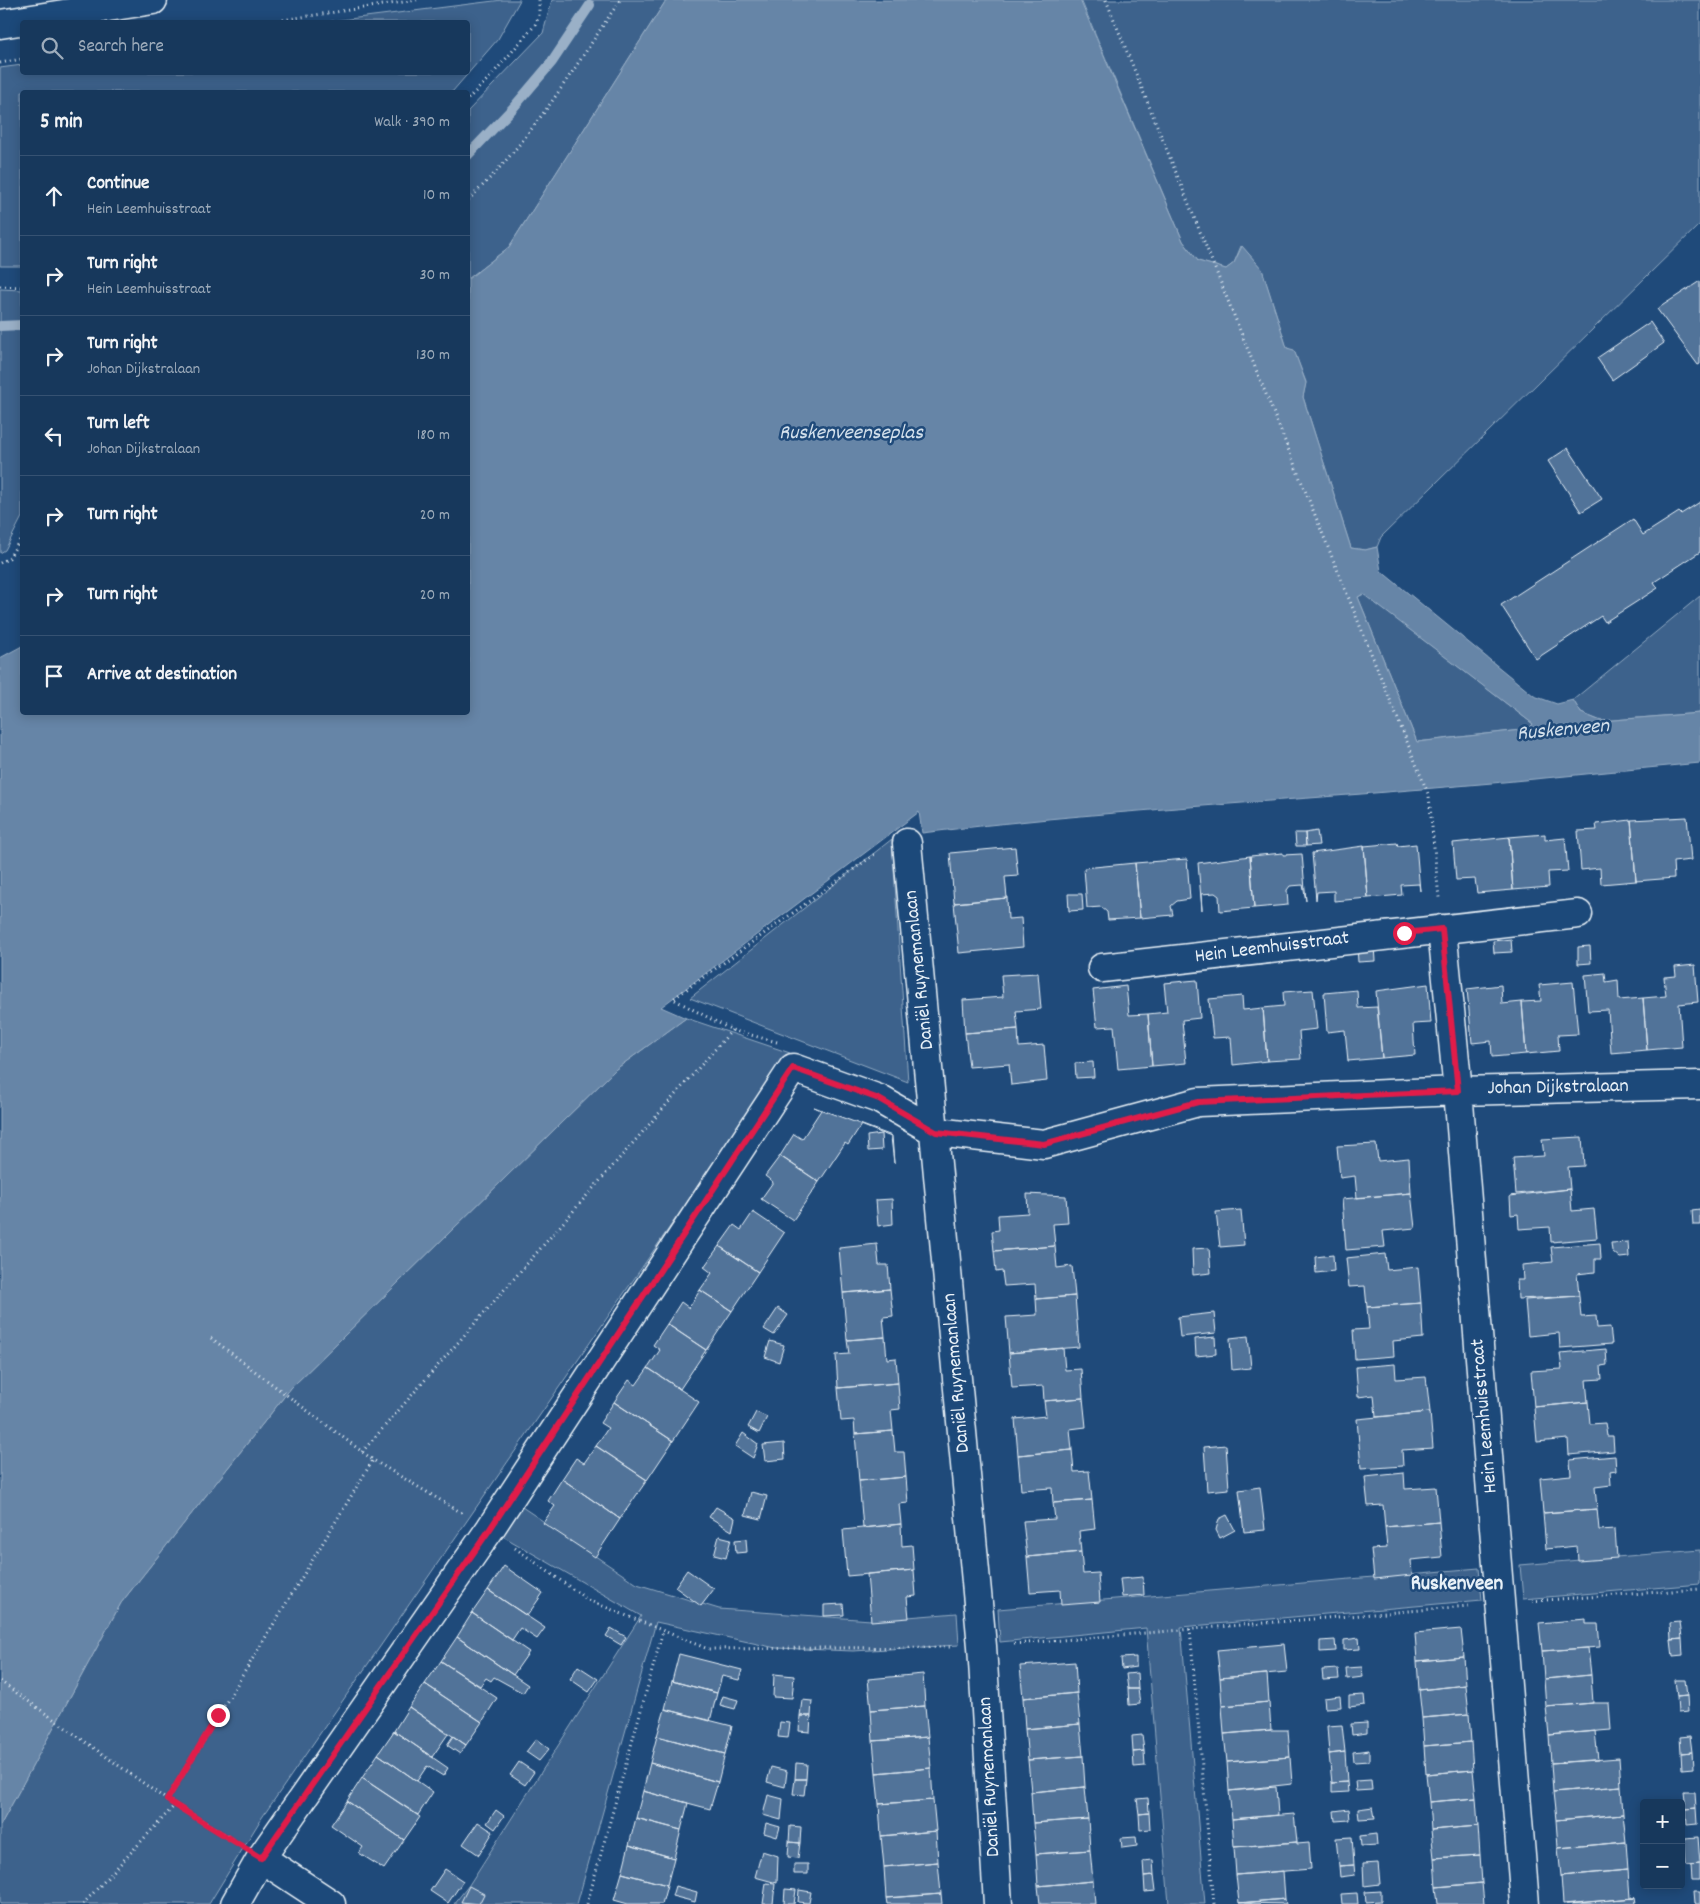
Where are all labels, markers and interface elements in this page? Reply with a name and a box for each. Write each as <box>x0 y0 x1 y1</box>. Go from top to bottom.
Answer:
search box <box>20 20 470 75</box>
icon: search <box>38 34 66 62</box>
text: Search here <box>78 34 164 61</box>
text: 5 min <box>40 108 83 138</box>
text: Walk · 390 m <box>374 111 450 134</box>
text: Continue <box>87 171 149 198</box>
icon: ahead <box>40 182 68 210</box>
text: 10 m <box>423 184 450 207</box>
text: Hein Leemhuisstraat <box>87 198 211 221</box>
text: Turn right <box>87 251 158 278</box>
icon: right <box>40 262 68 290</box>
text: 30 m <box>420 264 450 287</box>
text: Hein Leemhuisstraat <box>87 278 211 301</box>
text: Turn right <box>87 331 158 358</box>
icon: right <box>40 342 68 370</box>
text: 130 m <box>416 344 450 367</box>
text: Johan Dijkstralaan <box>87 358 200 381</box>
text: Turn left <box>87 411 150 438</box>
water label: Ruskenveenseplas <box>779 419 924 449</box>
icon: left <box>40 422 68 450</box>
text: 180 m <box>417 424 450 447</box>
text: Johan Dijkstralaan <box>87 438 200 461</box>
icon: right <box>40 502 68 530</box>
text: Turn right <box>87 502 158 529</box>
text: 20 m <box>420 504 450 527</box>
icon: right <box>40 582 68 610</box>
text: Turn right <box>87 582 158 609</box>
text: 20 m <box>420 584 450 607</box>
icon: arrive <box>40 662 68 690</box>
text: Arrive at destination <box>87 662 237 689</box>
water label: Ruskenveen <box>1516 712 1612 750</box>
street label: Daniël Ruynemanlaan <box>898 889 942 1051</box>
route start <box>1393 922 1416 945</box>
street label: Hein Leemhuisstraat <box>1193 925 1351 971</box>
street label: Johan Dijkstralaan <box>1487 1073 1629 1103</box>
street label: Daniël Ruynemanlaan <box>936 1292 978 1454</box>
street label: Hein Leemhuisstraat <box>1464 1337 1506 1495</box>
district label: Ruskenveen <box>1411 1570 1504 1600</box>
street label: Daniël Ruynemanlaan <box>972 1696 1008 1858</box>
route end <box>207 1704 230 1727</box>
map controls <box>1640 1799 1685 1889</box>
button: + <box>1640 1799 1685 1844</box>
button: − <box>1640 1844 1685 1889</box>

